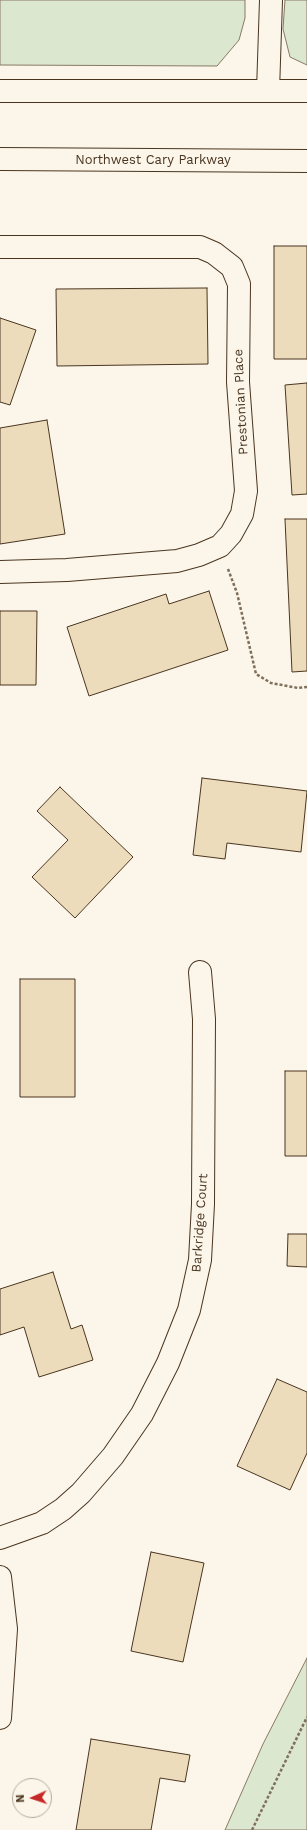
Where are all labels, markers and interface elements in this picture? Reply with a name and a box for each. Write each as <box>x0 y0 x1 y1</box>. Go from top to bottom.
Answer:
street label: Northwest Cary Parkway <box>75 152 231 168</box>
street label: Prestonian Place <box>230 349 252 455</box>
street label: Barkridge Court <box>189 1173 211 1273</box>
north arrow <box>12 1778 52 1818</box>
text: N <box>14 1794 27 1803</box>

